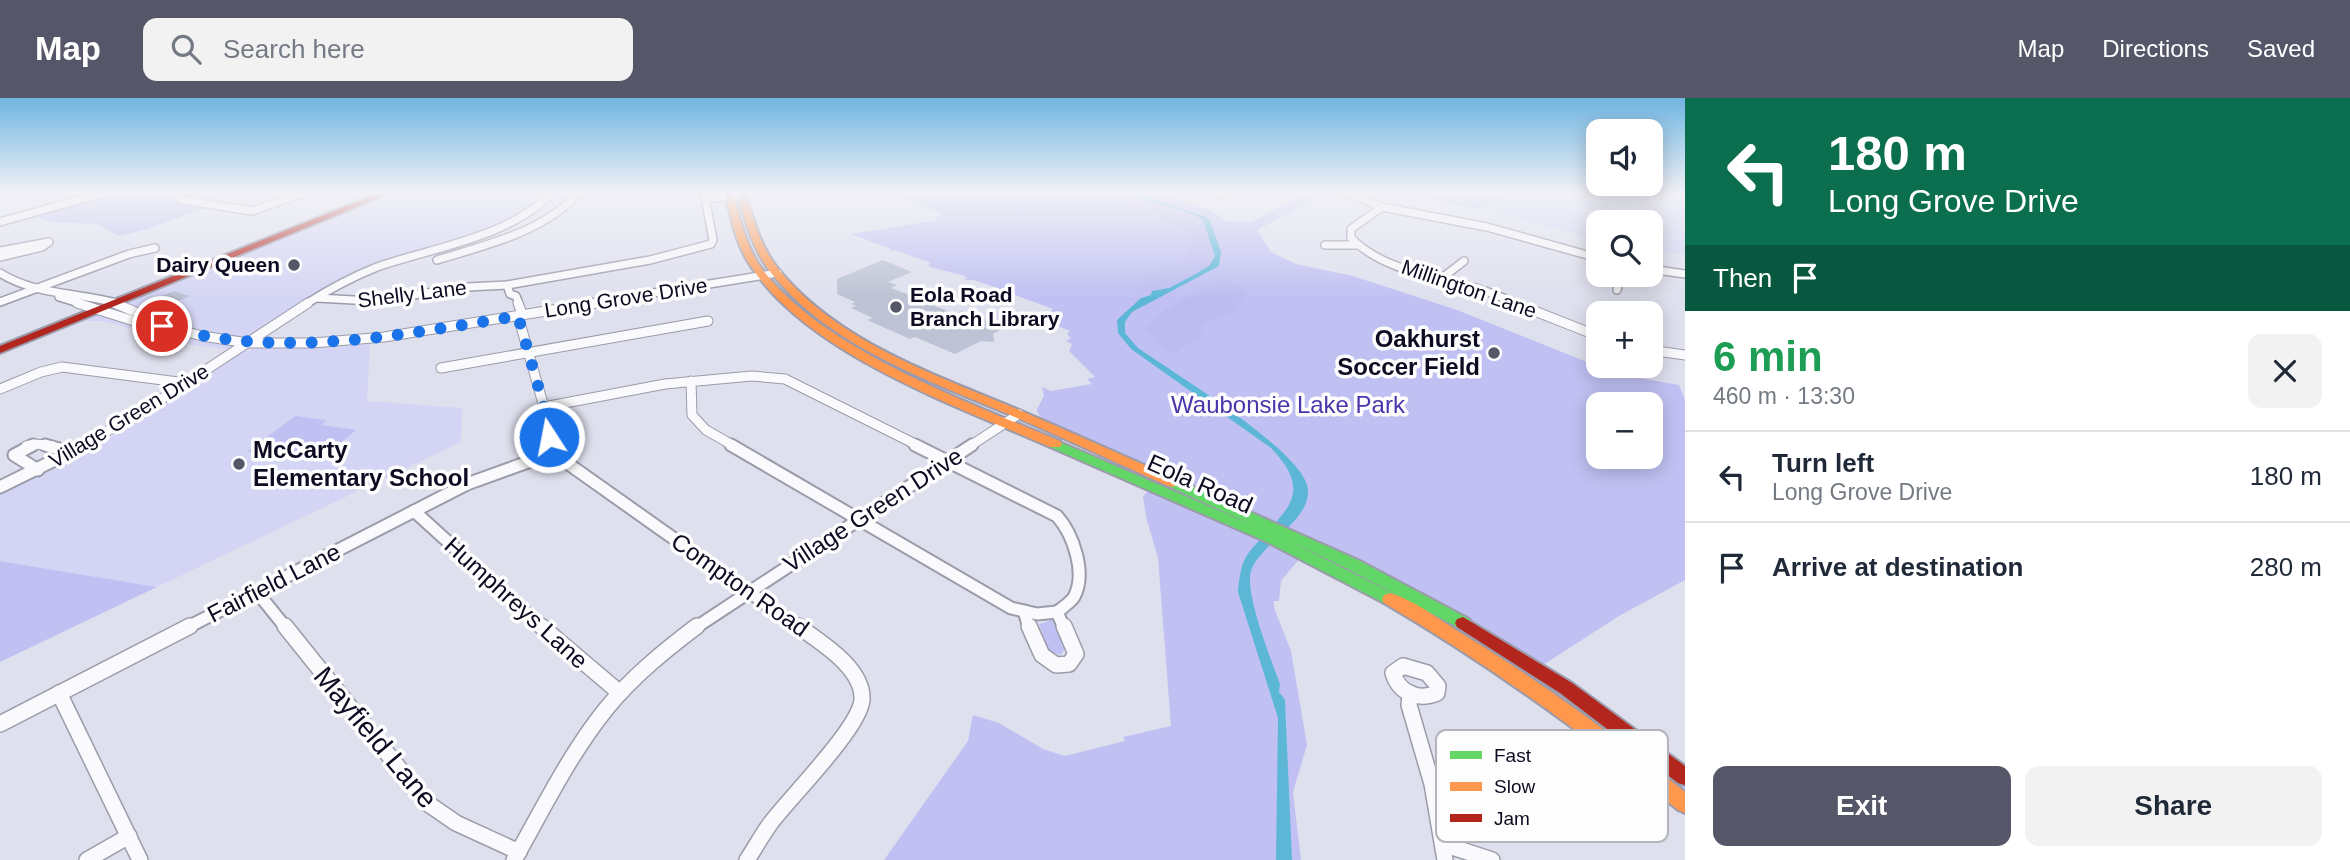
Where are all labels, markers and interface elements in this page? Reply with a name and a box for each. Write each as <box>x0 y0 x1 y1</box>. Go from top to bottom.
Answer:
search box <box>143 18 633 81</box>
text: Map <box>35 30 101 67</box>
icon: search <box>167 30 205 68</box>
text: Search here <box>223 34 365 64</box>
text: Map <box>2018 35 2064 62</box>
text: Directions <box>2102 35 2209 62</box>
text: Saved <box>2247 35 2315 62</box>
map controls <box>1586 119 1663 469</box>
button: sound <box>1586 119 1663 196</box>
icon: left <box>1713 126 1804 217</box>
text: 180 m <box>1828 126 1967 180</box>
text: Long Grove Drive <box>1828 183 2079 219</box>
button: search <box>1586 210 1663 287</box>
place label: Dairy Queen <box>156 253 280 276</box>
street label: Millington Lane <box>1399 255 1540 322</box>
marker: Dairy Queen <box>286 257 302 273</box>
icon: arrive <box>1786 259 1824 297</box>
text: Then <box>1713 263 1772 293</box>
street label: Long Grove Drive <box>543 273 709 322</box>
street label: Shelly Lane <box>356 275 468 312</box>
place label: Eola Road Branch Library <box>910 283 1060 330</box>
pin <box>132 296 192 356</box>
marker: Eola Road Branch Library <box>888 299 904 315</box>
button: + <box>1586 301 1663 378</box>
icon: arrive <box>143 307 181 345</box>
place label: Oakhurst Soccer Field <box>1337 325 1480 380</box>
text: 6 min <box>1713 333 1823 380</box>
button: close <box>2248 334 2322 408</box>
marker: Oakhurst Soccer Field <box>1486 345 1502 361</box>
street label: Village Green Drive <box>45 359 213 472</box>
text: 460 m · 13:30 <box>1713 383 1855 409</box>
park label: Waubonsie Lake Park <box>1171 391 1406 418</box>
button: − <box>1586 392 1663 469</box>
position arrow <box>512 400 586 474</box>
place label: McCarty Elementary School <box>253 436 469 491</box>
street label: Village Green Drive <box>778 442 967 577</box>
street label: Eola Road <box>1144 448 1257 519</box>
text: Turn left <box>1772 448 1874 478</box>
marker: McCarty Elementary School <box>231 456 247 472</box>
icon: left <box>1713 458 1751 496</box>
text: 180 m <box>2250 461 2322 491</box>
text: Long Grove Drive <box>1772 479 1952 505</box>
street label: Compton Road <box>666 527 814 642</box>
street label: Humphreys Lane <box>439 531 593 674</box>
street label: Fairfield Lane <box>203 538 345 628</box>
icon: arrive <box>1713 549 1751 587</box>
text: Arrive at destination <box>1772 552 2023 582</box>
text: 280 m <box>2250 552 2322 582</box>
street label: Mayfield Lane <box>308 661 444 814</box>
legend <box>1436 730 1668 842</box>
text: Fast <box>1494 745 1532 766</box>
button: Exit <box>1713 766 2011 846</box>
button: Share <box>2025 766 2322 846</box>
text: Slow <box>1494 776 1535 797</box>
text: Jam <box>1494 808 1530 829</box>

